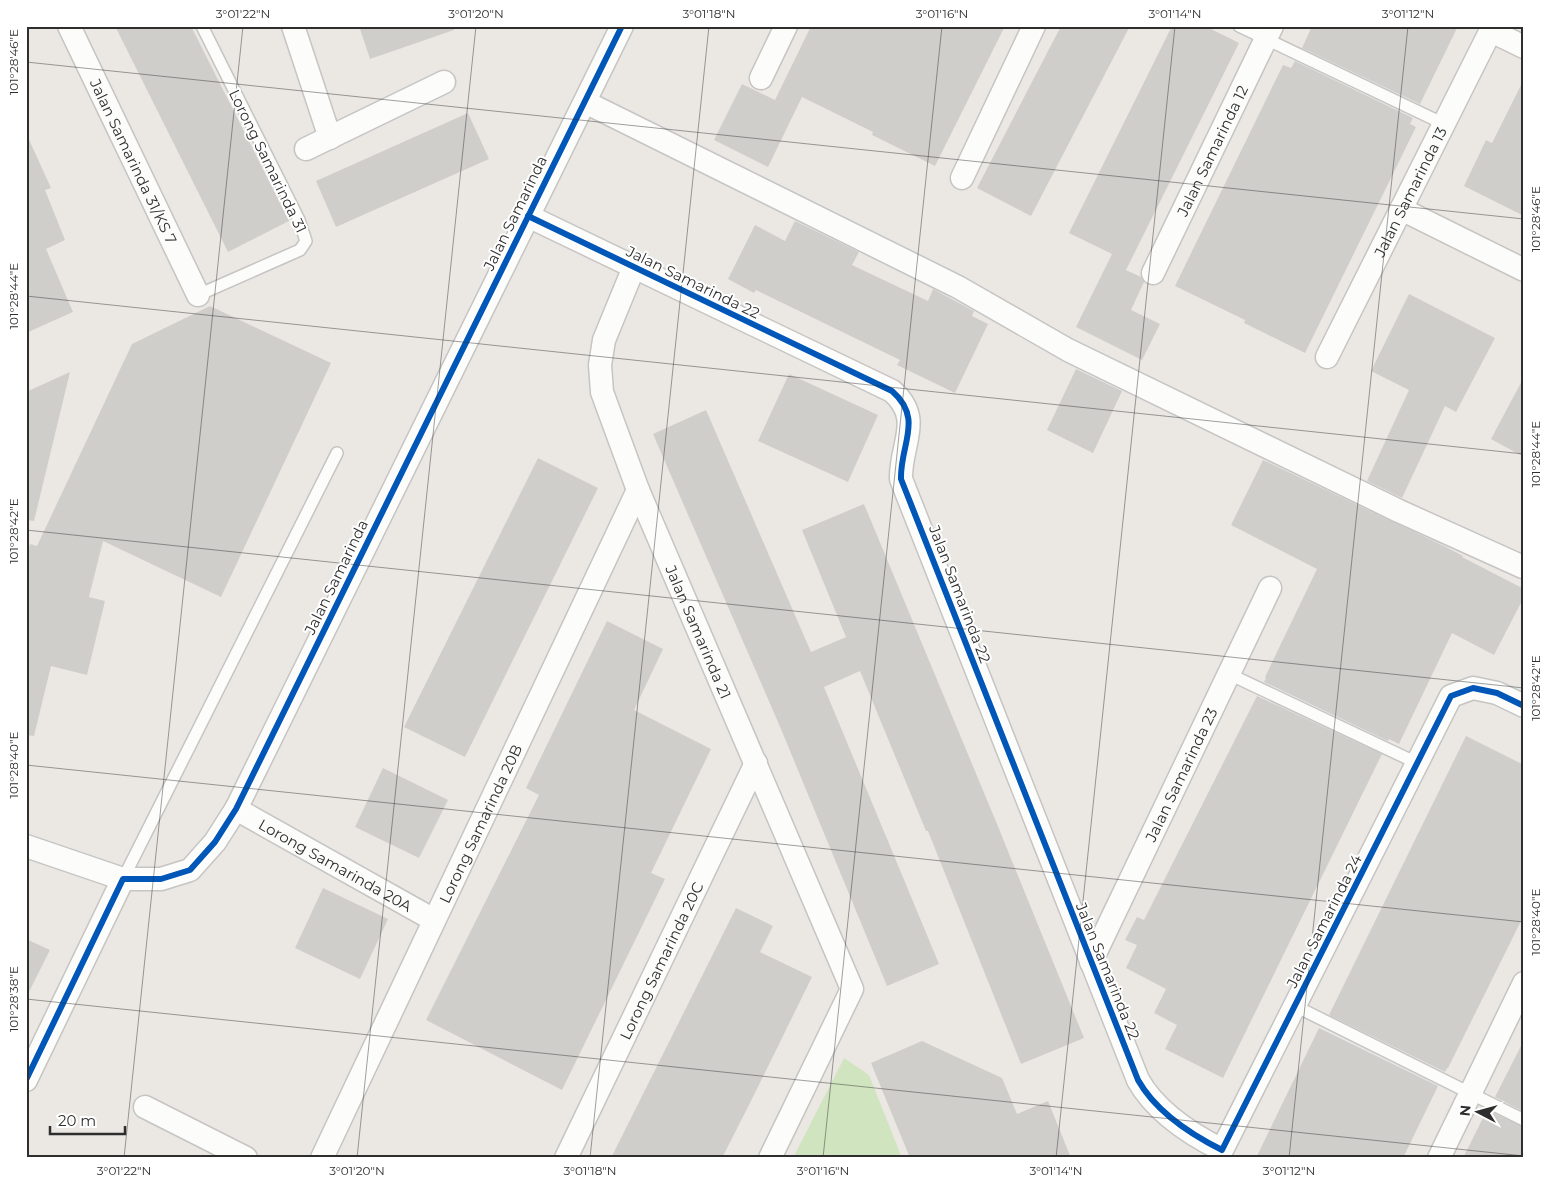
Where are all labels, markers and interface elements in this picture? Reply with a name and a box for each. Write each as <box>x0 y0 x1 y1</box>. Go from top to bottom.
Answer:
text: 3°01'22"N <box>216 6 270 21</box>
text: 3°01'20"N <box>448 6 504 21</box>
text: 3°01'18"N <box>682 6 736 21</box>
text: 3°01'16"N <box>916 6 968 21</box>
text: 3°01'14"N <box>1148 6 1202 21</box>
text: 3°01'12"N <box>1382 6 1434 21</box>
text: 101°28'46"E <box>6 29 21 95</box>
street label: Jalan Samarinda 31/KS 7 <box>86 75 182 247</box>
street label: Jalan Samarinda 12 <box>1172 82 1252 220</box>
street label: Lorong Samarinda 31 <box>225 86 311 236</box>
street label: Jalan Samarinda 13 <box>1369 123 1451 261</box>
street label: Jalan Samarinda <box>479 153 551 274</box>
text: 101°28'46"E <box>1528 186 1543 252</box>
street label: Jalan Samarinda 22 <box>622 241 763 323</box>
text: 101°28'44"E <box>6 263 21 329</box>
text: 101°28'44"E <box>1528 421 1543 487</box>
text: 101°28'42"E <box>6 498 21 564</box>
street label: Jalan Samarinda <box>300 517 372 638</box>
street label: Jalan Samarinda 22 <box>925 521 995 666</box>
street label: Jalan Samarinda 21 <box>661 561 736 701</box>
text: 101°28'42"E <box>1528 655 1543 721</box>
street label: Jalan Samarinda 23 <box>1140 704 1221 845</box>
text: 101°28'40"E <box>6 732 21 798</box>
street label: Lorong Samarinda 20B <box>435 741 526 906</box>
street label: Lorong Samarinda 20A <box>255 814 416 915</box>
street label: Jalan Samarinda 24 <box>1282 851 1366 992</box>
street label: Lorong Samarinda 20C <box>615 878 707 1043</box>
text: 101°28'40"E <box>1528 889 1543 955</box>
street label: Jalan Samarinda 22 <box>1071 899 1144 1042</box>
text: 101°28'38"E <box>6 966 21 1032</box>
north arrow <box>1452 1086 1502 1136</box>
scale bar <box>50 1104 125 1136</box>
text: N <box>1456 1104 1475 1117</box>
text: 20 m <box>58 1111 96 1130</box>
text: 3°01'22"N <box>97 1163 151 1178</box>
text: 3°01'20"N <box>329 1163 385 1178</box>
text: 3°01'18"N <box>563 1163 617 1178</box>
text: 3°01'16"N <box>797 1163 849 1178</box>
text: 3°01'14"N <box>1029 1163 1083 1178</box>
text: 3°01'12"N <box>1263 1163 1315 1178</box>

